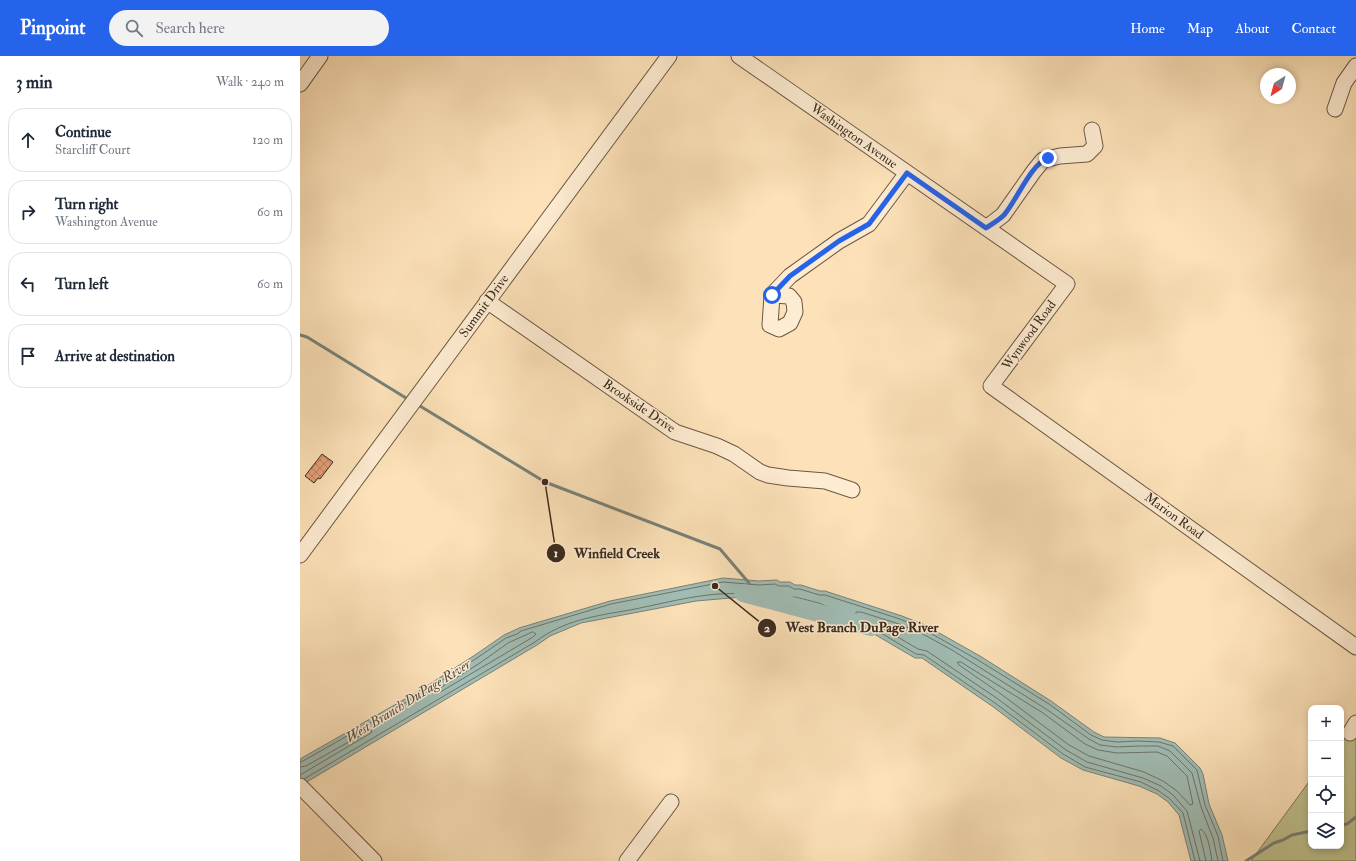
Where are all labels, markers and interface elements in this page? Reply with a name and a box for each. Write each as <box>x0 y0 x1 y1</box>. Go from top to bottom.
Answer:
search box <box>109 10 389 46</box>
text: Pinpoint <box>20 16 85 40</box>
icon: search <box>123 17 145 39</box>
text: Search here <box>155 19 225 38</box>
text: Home <box>1130 20 1165 37</box>
text: Map <box>1187 20 1213 37</box>
text: About <box>1235 20 1269 37</box>
text: Contact <box>1291 20 1336 37</box>
north arrow <box>1260 68 1296 104</box>
text: 3 min <box>16 72 53 93</box>
text: Walk · 240 m <box>216 74 284 90</box>
street label: Washington Avenue <box>807 99 901 172</box>
text: Continue <box>55 123 111 142</box>
icon: ahead <box>17 129 39 151</box>
text: 120 m <box>252 132 283 148</box>
text: Starcliff Court <box>55 142 130 158</box>
route end <box>1039 149 1057 167</box>
text: Turn right <box>55 195 118 214</box>
icon: right <box>17 201 39 223</box>
text: 60 m <box>257 204 283 220</box>
text: Washington Avenue <box>55 214 158 230</box>
street label: Summit Drive <box>456 271 513 341</box>
icon: left <box>17 273 39 295</box>
text: Turn left <box>55 275 109 294</box>
text: 60 m <box>257 276 283 292</box>
route start <box>763 286 781 304</box>
street label: Wynwood Road <box>998 297 1061 374</box>
icon: arrive <box>17 345 39 367</box>
text: Arrive at destination <box>55 347 175 366</box>
street label: Brookside Drive <box>600 376 679 436</box>
street label: Marion Road <box>1141 489 1207 543</box>
callout: Winfield Creek <box>546 540 668 566</box>
text: Winfield Creek <box>573 545 660 562</box>
text: 1 <box>554 546 558 561</box>
callout: West Branch DuPage River <box>757 615 946 641</box>
text: West Branch DuPage River <box>785 619 939 637</box>
text: 2 <box>764 621 770 636</box>
water label: West Branch DuPage River <box>342 655 474 746</box>
map controls <box>1308 705 1344 849</box>
button: + <box>1308 705 1344 741</box>
button: − <box>1308 741 1344 777</box>
button: locate <box>1308 777 1344 813</box>
button: layers <box>1308 813 1344 849</box>

